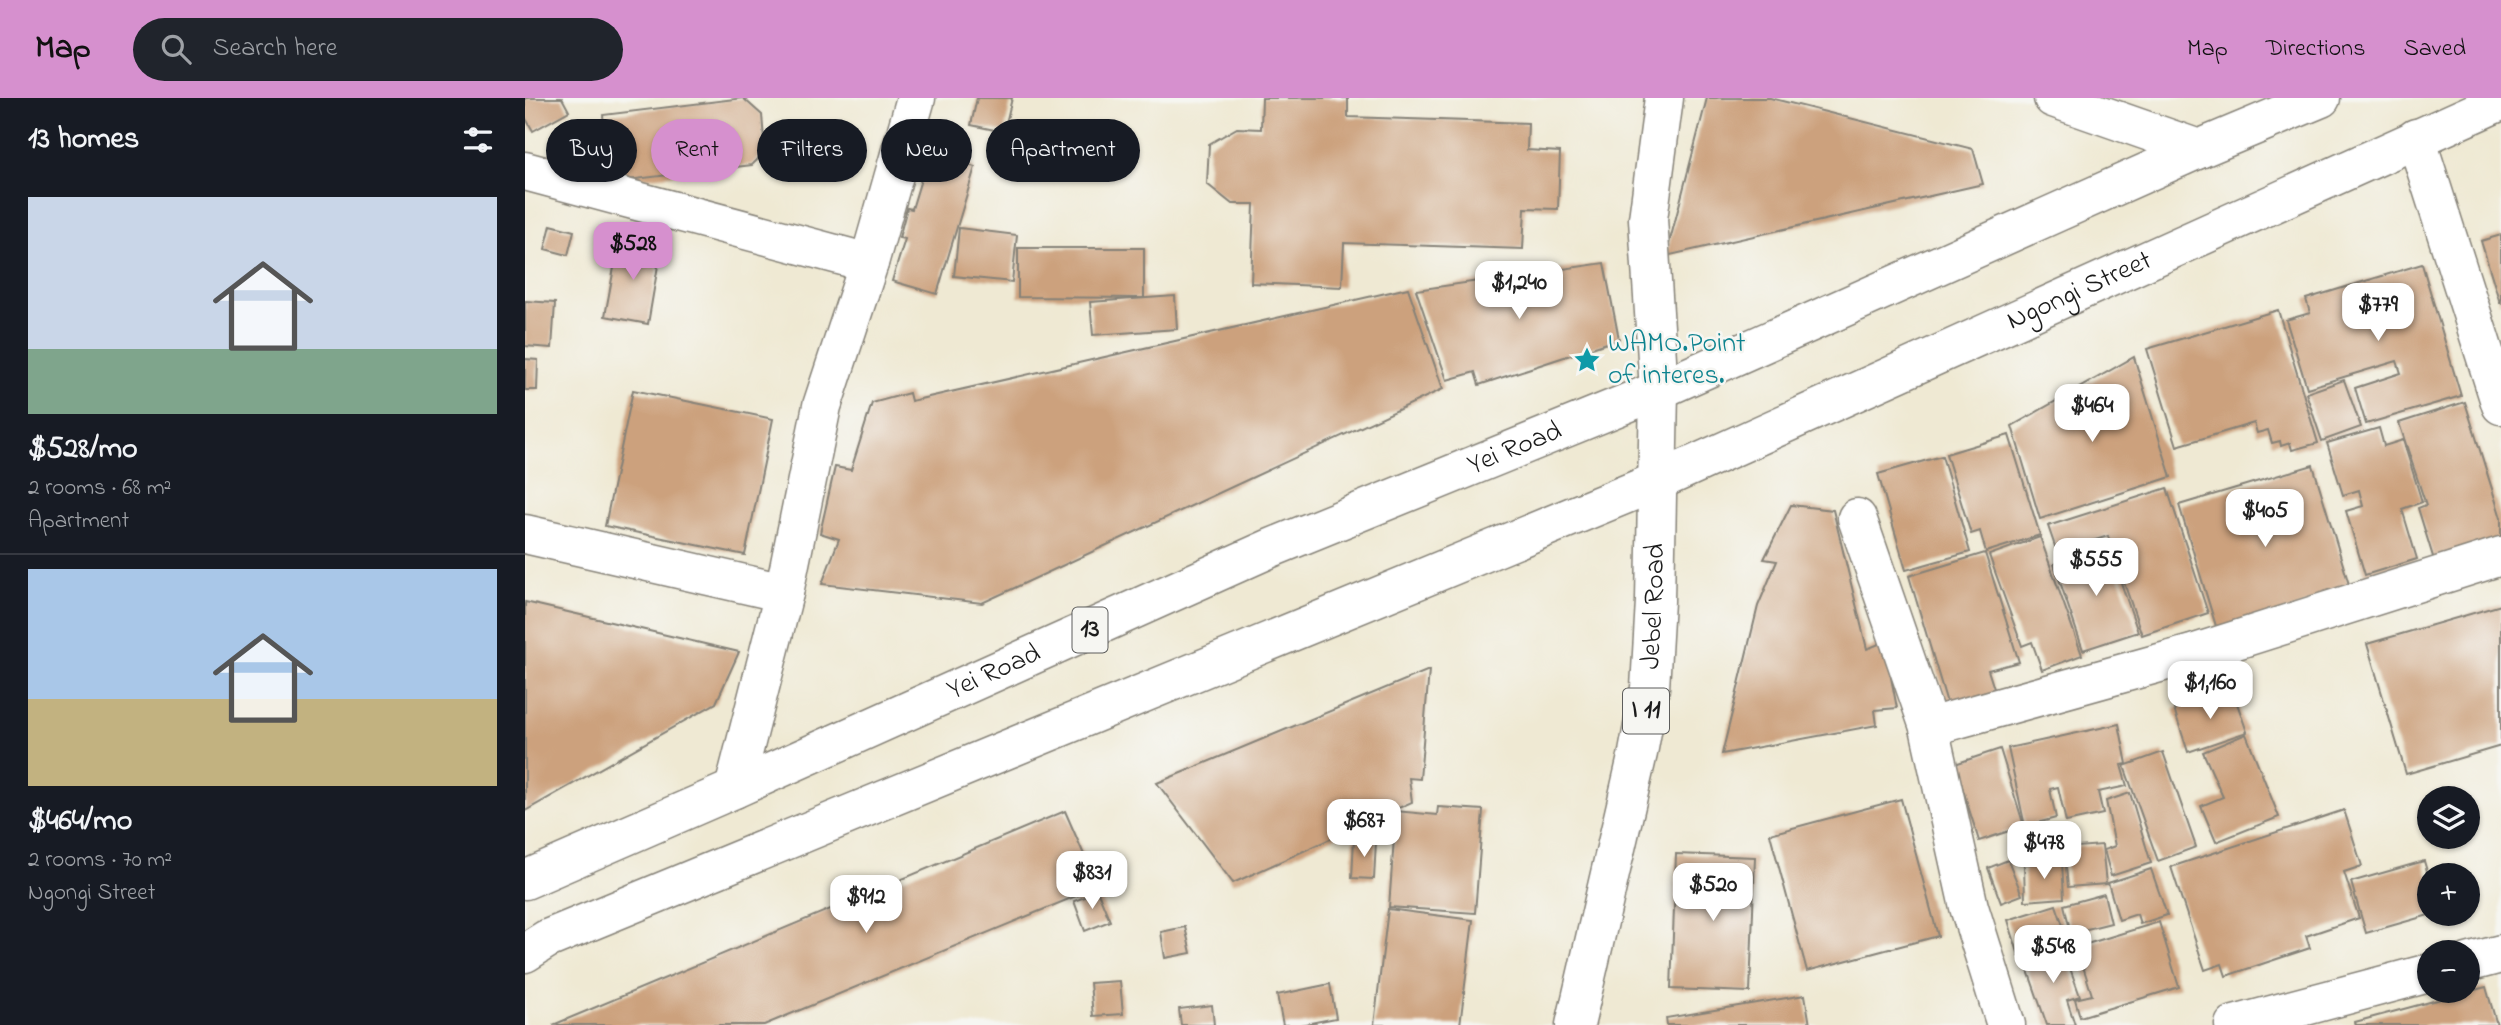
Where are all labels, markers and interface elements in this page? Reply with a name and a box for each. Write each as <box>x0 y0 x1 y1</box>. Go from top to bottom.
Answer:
search box <box>133 18 623 81</box>
text: Map <box>35 25 91 73</box>
icon: search <box>157 30 195 68</box>
text: Search here <box>213 30 337 68</box>
text: Map <box>2187 32 2228 67</box>
text: Directions <box>2266 32 2365 67</box>
text: Saved <box>2403 32 2466 67</box>
text: 13 homes <box>28 118 139 162</box>
chip: Buy <box>546 119 637 182</box>
chip: Rent <box>651 119 743 182</box>
chip: Filters <box>757 119 867 182</box>
chip: New <box>881 119 972 182</box>
chip: Apartment <box>986 119 1140 182</box>
icon: filters <box>459 121 497 159</box>
pin: $528 <box>592 222 674 282</box>
text: $528 <box>609 228 657 261</box>
street label: Ngongi Street <box>2000 240 2159 342</box>
icon: home <box>200 243 326 369</box>
pin: $1,240 <box>1462 262 1576 321</box>
text: $1,240 <box>1491 267 1547 300</box>
pin: $779 <box>2337 284 2419 343</box>
text: $779 <box>2358 289 2398 322</box>
place label: WAMO.Point of interes. <box>1608 324 1745 397</box>
place icon: WAMO.Point of interes. <box>1572 345 1602 375</box>
pin: $464 <box>2051 384 2133 444</box>
text: $464 <box>2071 390 2114 423</box>
street label: Yei Road <box>1462 411 1569 486</box>
text: $528/mo <box>28 428 138 472</box>
text: 2 rooms · 68 m² <box>28 472 171 505</box>
pin: $405 <box>2224 490 2306 549</box>
text: $405 <box>2242 495 2288 528</box>
text: Apartment <box>28 505 129 538</box>
pin: $555 <box>2055 538 2137 598</box>
street label: Jebel Road <box>1631 543 1677 671</box>
text: $555 <box>2069 544 2123 577</box>
road number: 13 <box>1073 608 1107 652</box>
icon: home <box>200 615 326 741</box>
street label: Yei Road <box>941 633 1048 711</box>
pin: $1,160 <box>2153 662 2267 721</box>
text: $1,160 <box>2184 667 2236 700</box>
road number: I 11 <box>1623 688 1669 734</box>
map controls <box>2417 786 2480 1003</box>
button: layers <box>2417 786 2480 849</box>
text: $464/mo <box>28 800 132 844</box>
pin: $687 <box>1323 800 1405 859</box>
text: $687 <box>1343 805 1385 838</box>
pin: $478 <box>2003 822 2085 881</box>
text: $478 <box>2023 827 2065 860</box>
text: 2 rooms · 70 m² <box>28 844 172 877</box>
pin: $831 <box>1051 852 1133 911</box>
text: $831 <box>1072 857 1112 890</box>
button: + <box>2417 863 2480 926</box>
pin: $520 <box>1672 864 1754 923</box>
text: $520 <box>1689 869 1737 902</box>
pin: $912 <box>825 876 907 935</box>
text: Ngongi Street <box>28 877 155 910</box>
text: $912 <box>846 881 886 914</box>
pin: $548 <box>2012 926 2094 985</box>
text: $548 <box>2030 931 2076 964</box>
button: − <box>2417 940 2480 1003</box>

